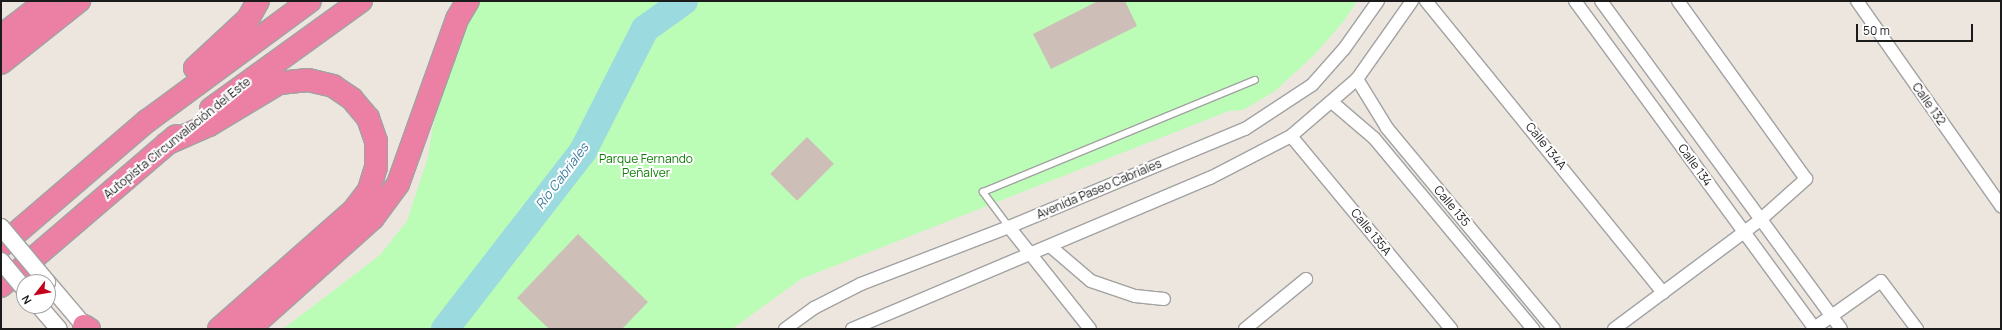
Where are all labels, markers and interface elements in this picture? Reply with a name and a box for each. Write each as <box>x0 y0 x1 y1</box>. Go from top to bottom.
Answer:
scale bar <box>1858 16 1975 42</box>
text: 50 m <box>1863 22 1890 39</box>
street label: Autopista Circunvalación del Este <box>101 74 253 202</box>
street label: Calle 132 <box>1909 80 1949 128</box>
street label: Calle 134A <box>1523 120 1569 172</box>
water label: Río Cabriales <box>532 140 592 212</box>
street label: Calle 134 <box>1675 141 1715 189</box>
park label: Parque Fernando Peñalver <box>599 152 693 180</box>
street label: Avenida Paseo Cabriales <box>1034 156 1164 222</box>
street label: Calle 135 <box>1431 183 1473 229</box>
street label: Calle 135A <box>1348 206 1394 258</box>
north arrow <box>16 274 56 314</box>
text: N <box>18 293 35 307</box>

